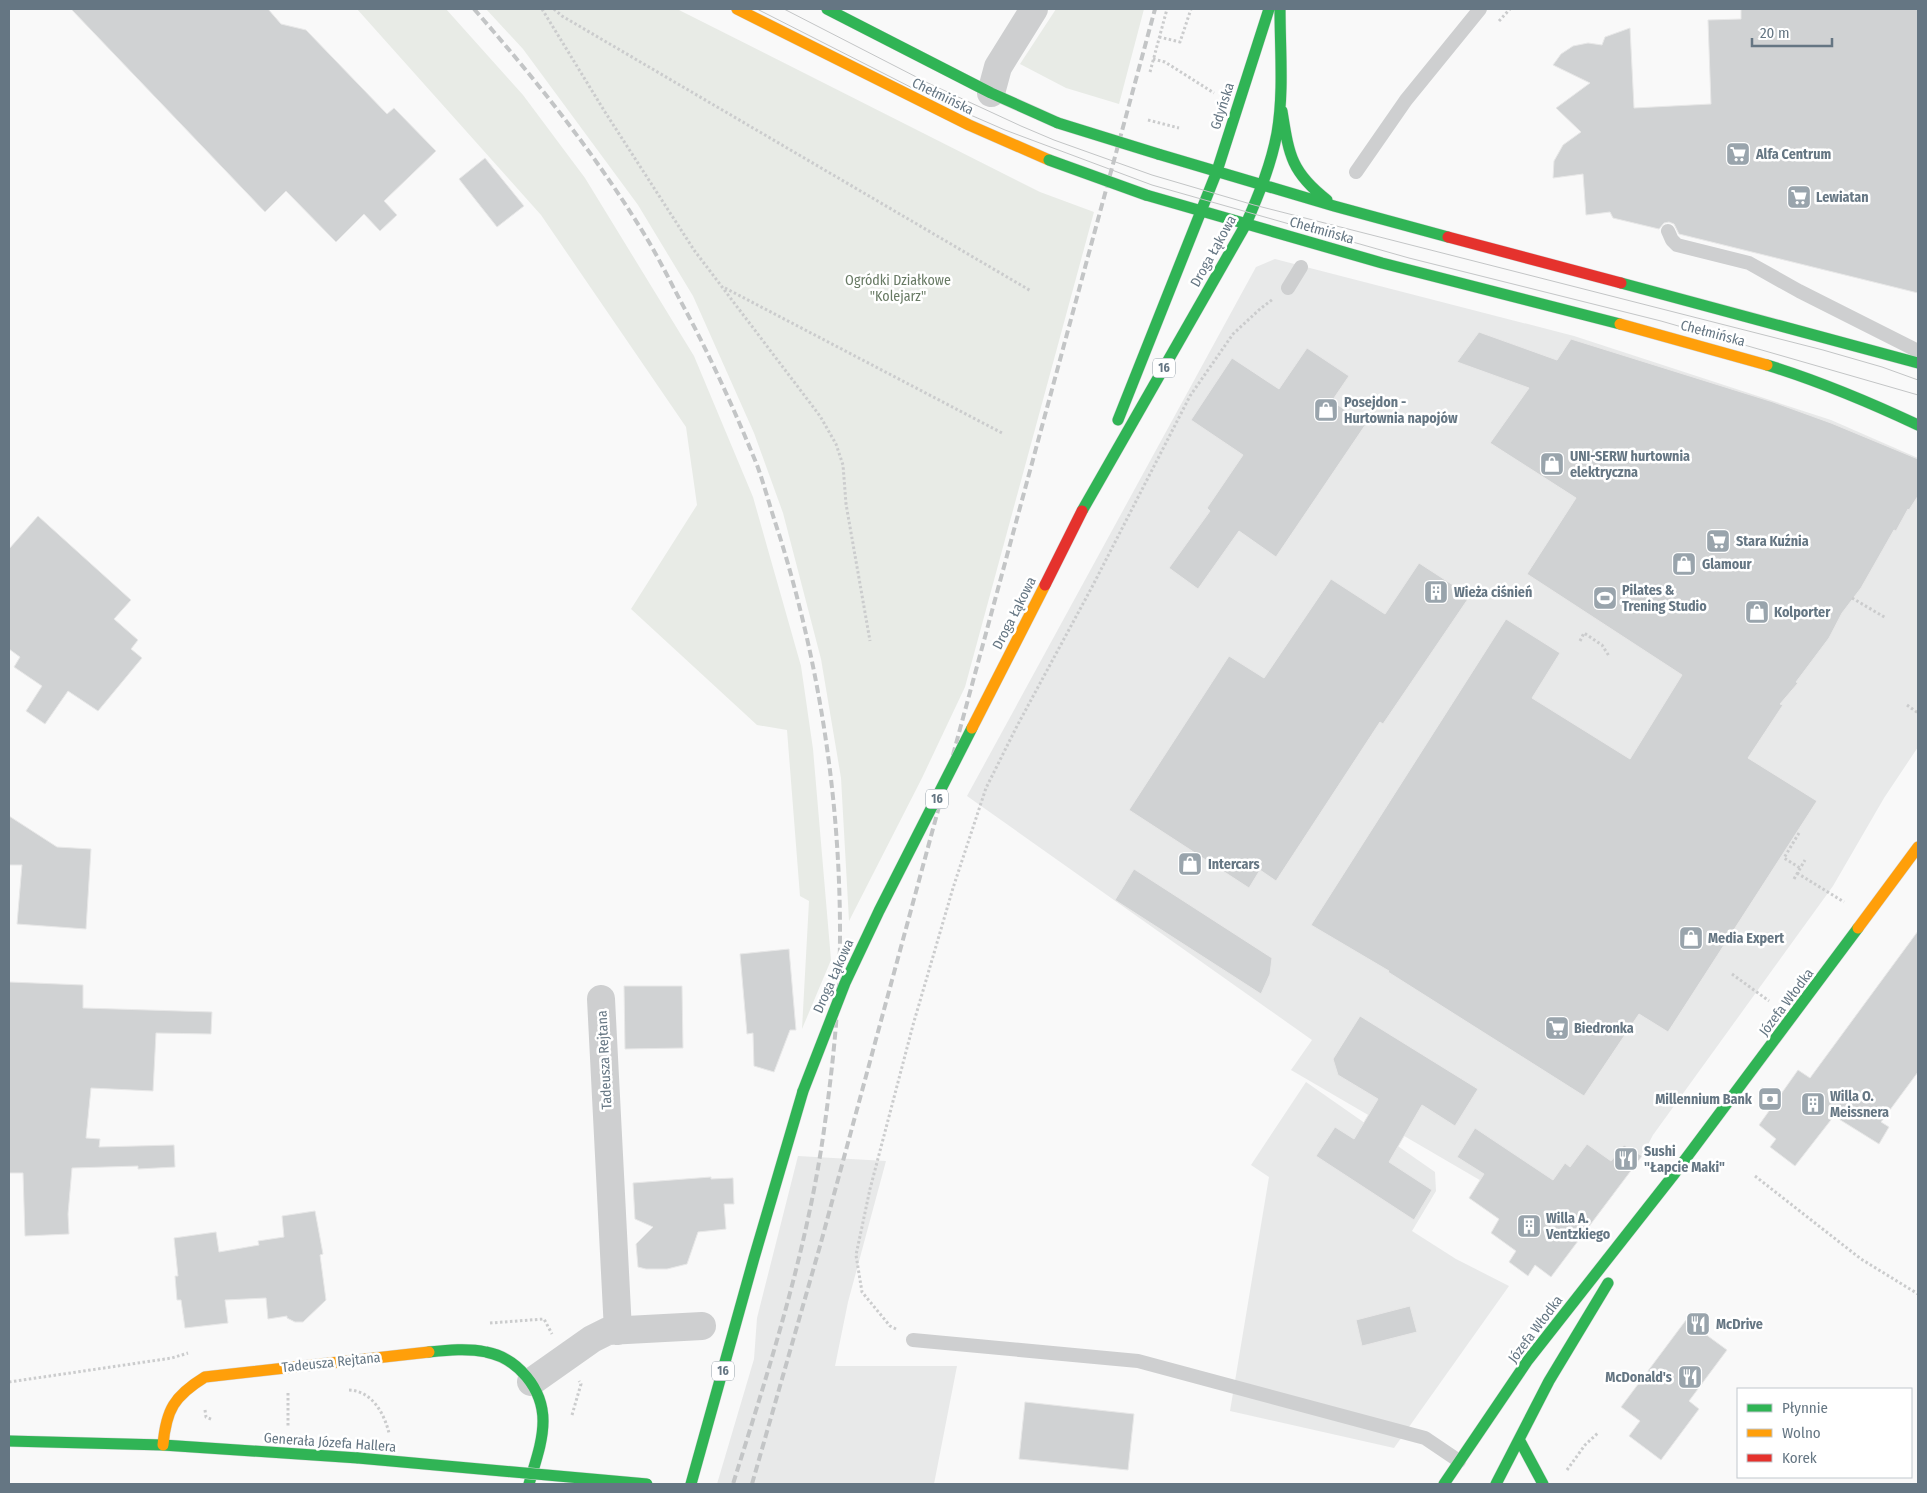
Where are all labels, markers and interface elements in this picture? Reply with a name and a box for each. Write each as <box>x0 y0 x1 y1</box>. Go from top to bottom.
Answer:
scale bar <box>1752 15 1832 47</box>
text: 20 m <box>1760 24 1790 42</box>
street label: Chełmińska <box>909 74 976 119</box>
street label: Gdyńska <box>1207 80 1238 132</box>
supermarket icon: Alfa Centrum <box>1725 141 1751 167</box>
place label: Alfa Centrum <box>1755 146 1831 163</box>
supermarket icon: Lewiatan <box>1786 184 1812 210</box>
place label: Lewiatan <box>1816 189 1869 206</box>
street label: Droga Łąkowa <box>1187 212 1240 290</box>
street label: Chełmińska <box>1288 213 1356 248</box>
park label: Ogródki Działkowe "Kolejarz" <box>845 272 951 305</box>
street label: Chełmińska <box>1679 317 1747 350</box>
road number: 16 <box>1153 358 1175 378</box>
place label: Posejdon - Hurtownia napojów <box>1344 394 1458 427</box>
shop icon: Posejdon - Hurtownia napojów <box>1313 397 1339 423</box>
place label: UNI-SERW hurtownia elektryczna <box>1570 448 1690 481</box>
shop icon: UNI-SERW hurtownia elektryczna <box>1539 451 1565 477</box>
supermarket icon: Stara Kuźnia <box>1705 528 1731 554</box>
place label: Stara Kuźnia <box>1736 533 1809 550</box>
shop icon: Glamour <box>1671 551 1697 577</box>
place label: Glamour <box>1702 556 1752 573</box>
street label: Droga Łąkowa <box>989 574 1040 652</box>
building icon: Wieża ciśnień <box>1423 579 1449 605</box>
place label: Pilates & Trening Studio <box>1622 582 1707 615</box>
place label: Wieża ciśnień <box>1454 584 1532 601</box>
sports icon: Pilates & Trening Studio <box>1592 585 1618 611</box>
shop icon: Kolporter <box>1744 599 1770 625</box>
place label: Kolporter <box>1774 604 1831 621</box>
road number: 16 <box>926 790 948 809</box>
shop icon: Intercars <box>1177 851 1203 877</box>
place label: Intercars <box>1208 856 1260 873</box>
shop icon: Media Expert <box>1678 925 1704 951</box>
place label: Media Expert <box>1708 930 1785 947</box>
street label: Droga Łąkowa <box>810 936 857 1016</box>
street label: Józefa Włodka <box>1756 965 1817 1039</box>
street label: Tadeusza Rejtana <box>593 1010 616 1110</box>
supermarket icon: Biedronka <box>1544 1015 1570 1041</box>
place label: Biedronka <box>1574 1020 1634 1037</box>
bank icon: Millennium Bank <box>1757 1086 1783 1112</box>
place label: Willa O. Meissnera <box>1830 1088 1889 1121</box>
place label: Millennium Bank <box>1655 1091 1753 1108</box>
building icon: Willa O. Meissnera <box>1800 1091 1826 1117</box>
place label: Sushi "Łapcie Maki" <box>1644 1143 1725 1176</box>
restaurant icon: Sushi "Łapcie Maki" <box>1613 1146 1639 1172</box>
place label: Willa A. Ventzkiego <box>1545 1210 1611 1243</box>
building icon: Willa A. Ventzkiego <box>1516 1213 1542 1239</box>
street label: Józefa Włodka <box>1505 1292 1566 1366</box>
restaurant icon: McDrive <box>1685 1311 1711 1337</box>
place label: McDrive <box>1716 1316 1763 1333</box>
street label: Tadeusza Rejtana <box>281 1349 381 1376</box>
road number: 16 <box>712 1362 734 1380</box>
restaurant icon: McDonald's <box>1677 1364 1703 1390</box>
place label: McDonald's <box>1605 1369 1672 1386</box>
legend <box>1737 1388 1912 1478</box>
text: Płynnie <box>1782 1399 1828 1417</box>
text: Wolno <box>1782 1424 1821 1442</box>
street label: Generała Józefa Hallera <box>263 1429 397 1456</box>
text: Korek <box>1782 1449 1817 1467</box>

